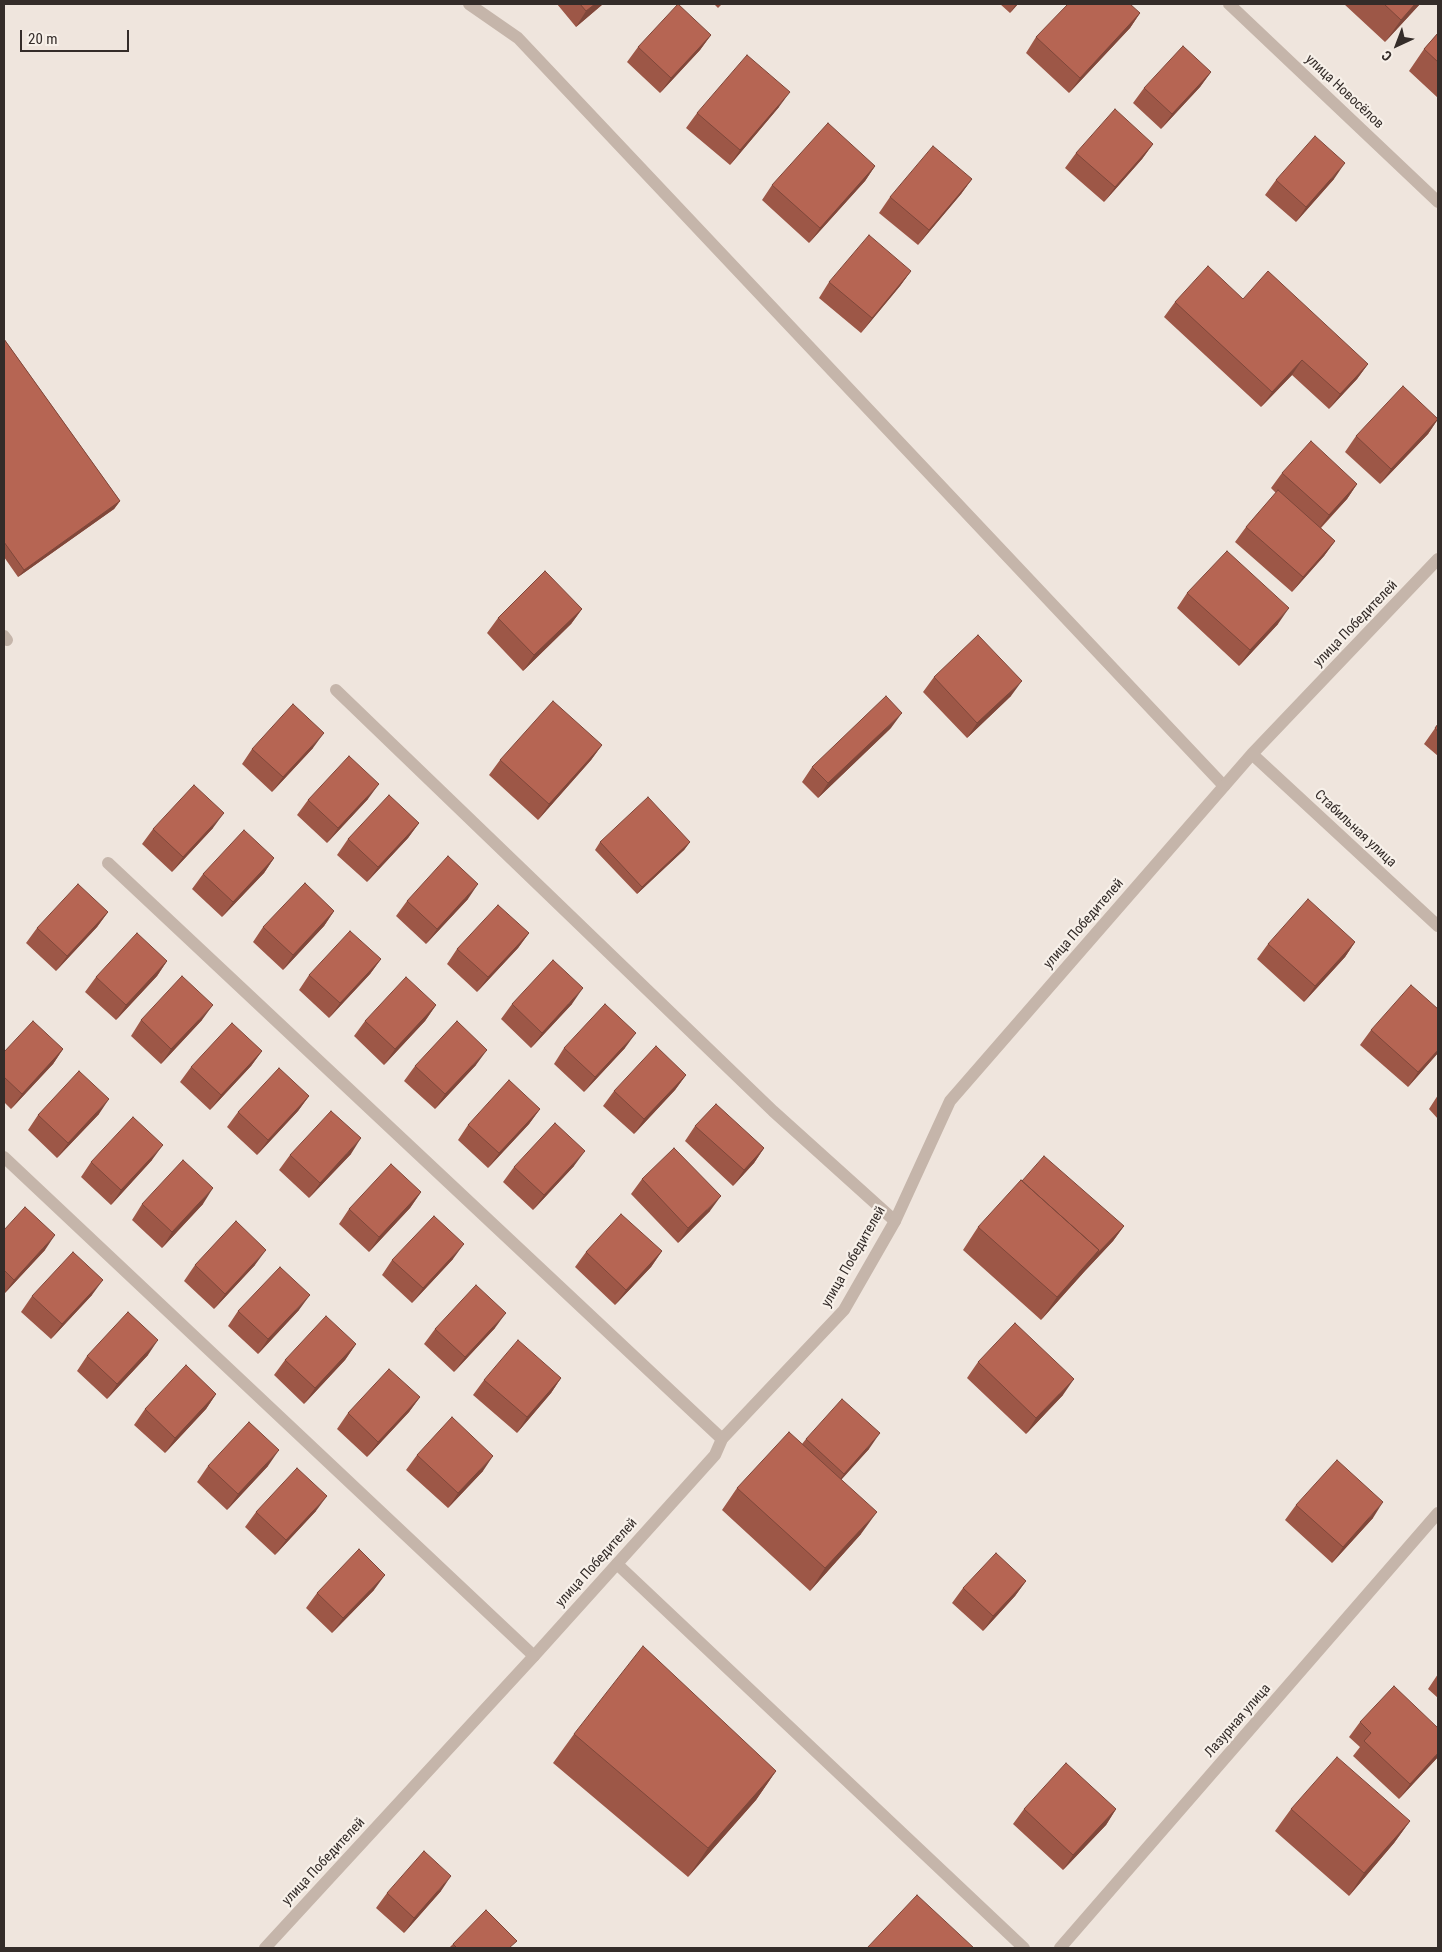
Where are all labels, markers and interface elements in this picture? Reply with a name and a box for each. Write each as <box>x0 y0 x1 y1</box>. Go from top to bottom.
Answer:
scale bar <box>22 20 131 52</box>
north arrow <box>1372 20 1422 70</box>
text: 20 m <box>28 30 58 48</box>
text: С <box>1378 47 1395 65</box>
street label: улица Новосёлов <box>1301 51 1387 133</box>
street label: улица Победителей <box>1311 577 1401 671</box>
street label: Стабильная улица <box>1311 787 1399 871</box>
street label: улица Победителей <box>1040 876 1128 972</box>
street label: улица Победителей <box>818 1204 890 1310</box>
street label: улица Победителей <box>553 1515 641 1611</box>
street label: Лазурная улица <box>1201 1681 1275 1761</box>
street label: улица Победителей <box>279 1815 369 1909</box>

